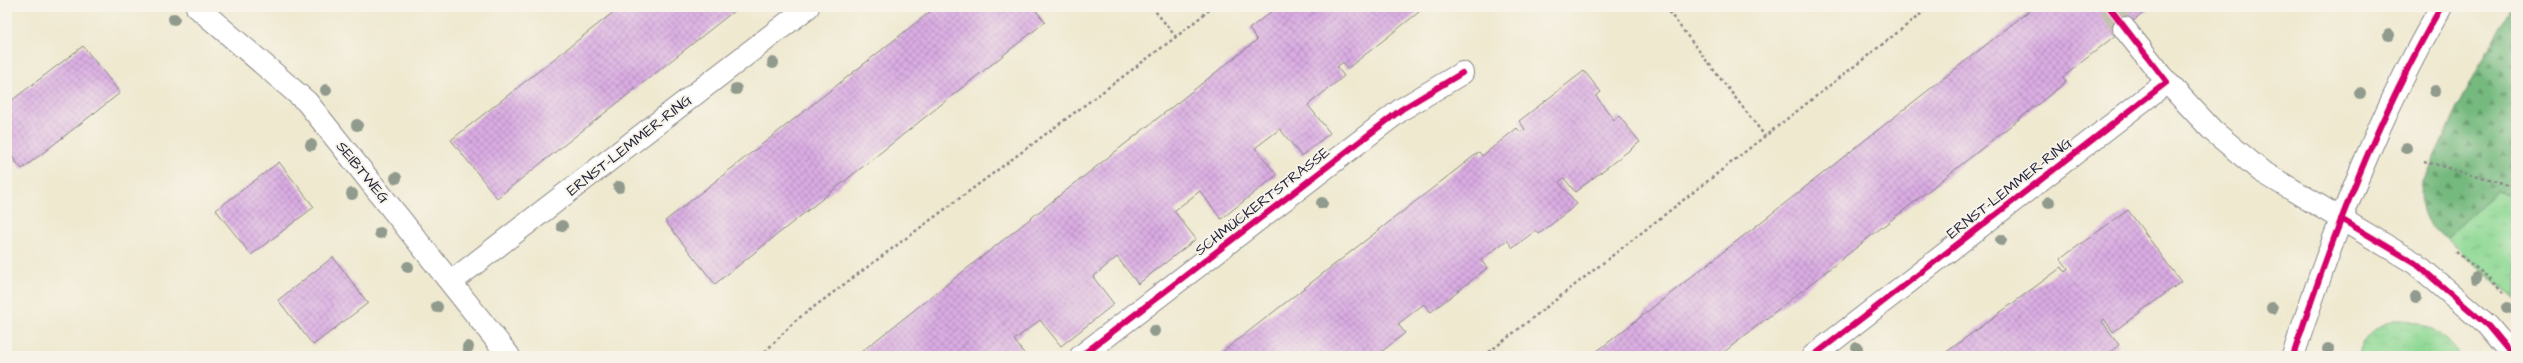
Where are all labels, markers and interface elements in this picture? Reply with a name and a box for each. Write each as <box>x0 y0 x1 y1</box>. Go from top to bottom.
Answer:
street label: ERNST-LEMMER-RING <box>562 89 697 201</box>
street label: ERNST-LEMMER-RING <box>1942 132 2077 244</box>
street label: SEIBTWEG <box>331 137 394 208</box>
street label: SCHMÜCKERTSTRASSE <box>1190 142 1334 261</box>

